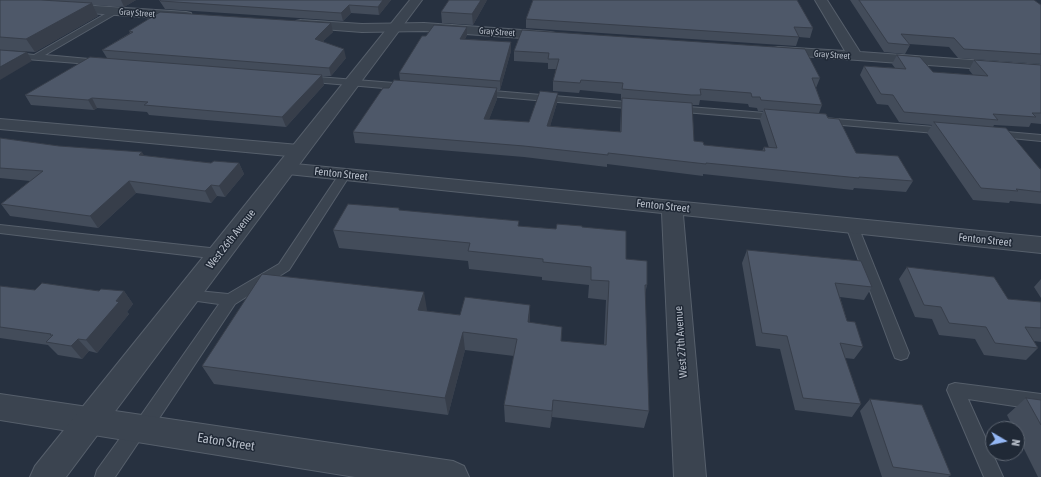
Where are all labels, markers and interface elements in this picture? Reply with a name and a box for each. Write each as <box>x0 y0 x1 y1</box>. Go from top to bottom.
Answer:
street label: Gray Street <box>119 6 155 20</box>
street label: Gray Street <box>479 25 515 39</box>
street label: Gray Street <box>814 48 850 62</box>
street label: Fenton Street <box>314 165 368 183</box>
street label: Fenton Street <box>636 197 690 215</box>
street label: West 26th Avenue <box>204 207 258 271</box>
street label: Fenton Street <box>958 231 1012 249</box>
street label: West 27th Avenue <box>672 306 690 378</box>
north arrow <box>985 421 1025 461</box>
street label: Eaton Street <box>196 430 256 454</box>
text: N <box>1009 439 1022 447</box>

